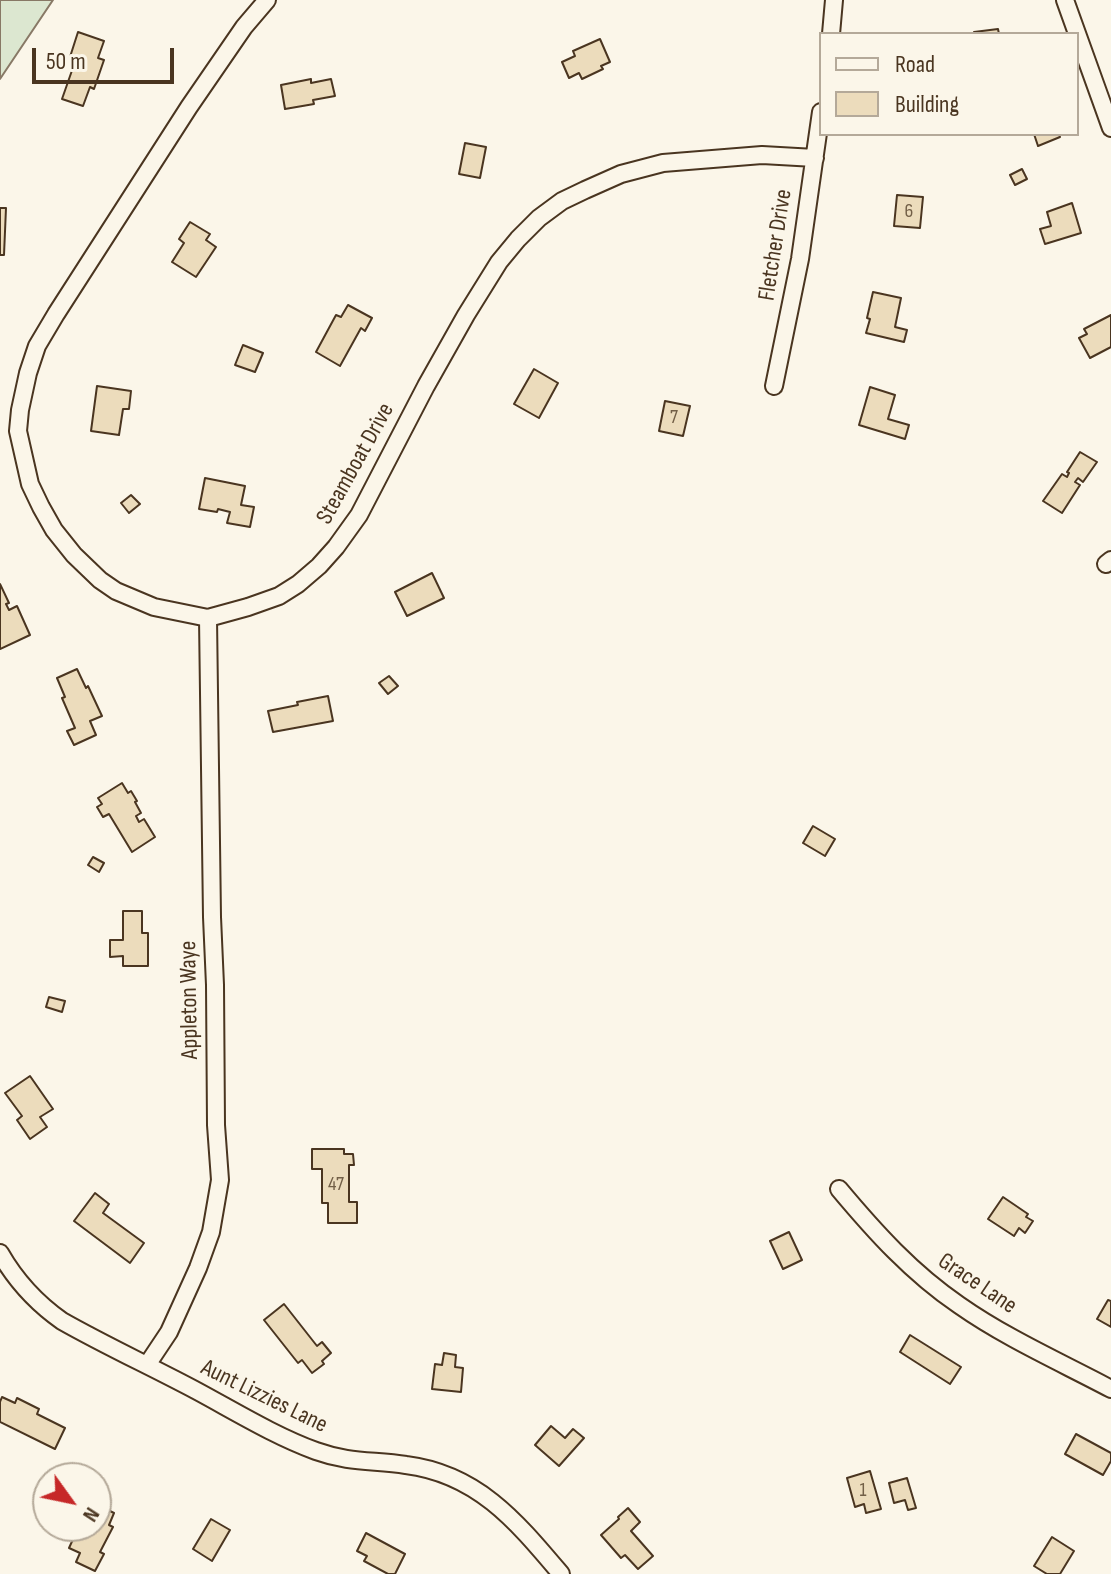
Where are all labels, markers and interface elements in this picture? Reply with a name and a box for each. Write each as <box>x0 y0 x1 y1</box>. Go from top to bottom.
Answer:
scale bar <box>36 32 178 82</box>
legend <box>819 32 1079 136</box>
text: 50 m <box>46 47 86 76</box>
text: Road <box>895 50 935 79</box>
text: Building <box>895 90 959 119</box>
street label: Fletcher Drive <box>753 187 799 303</box>
house number: 6 <box>905 200 913 224</box>
street label: Steamboat Drive <box>311 398 401 530</box>
house number: 7 <box>670 406 678 430</box>
street label: Appleton Waye <box>175 940 205 1060</box>
house number: 47 <box>328 1173 344 1197</box>
street label: Grace Lane <box>932 1247 1022 1321</box>
street label: Aunt Lizzies Lane <box>196 1354 332 1440</box>
north arrow <box>32 1462 112 1542</box>
house number: 1 <box>860 1479 866 1503</box>
text: N <box>76 1502 105 1527</box>

